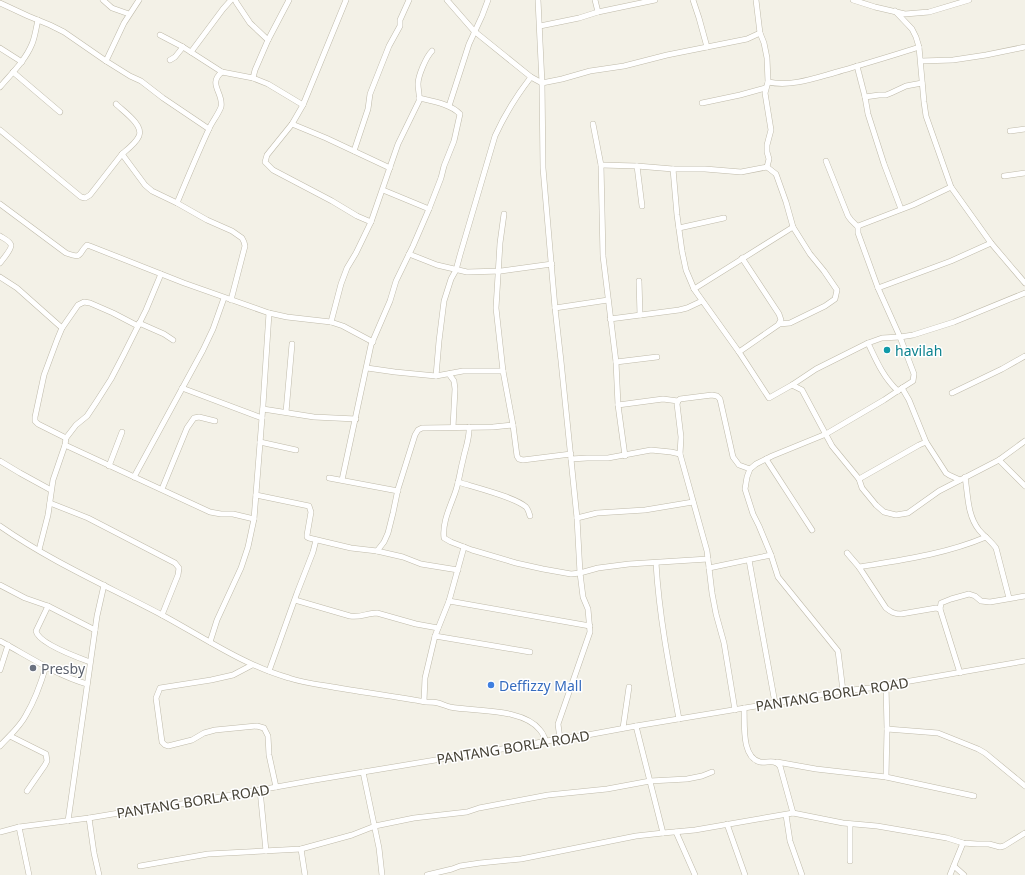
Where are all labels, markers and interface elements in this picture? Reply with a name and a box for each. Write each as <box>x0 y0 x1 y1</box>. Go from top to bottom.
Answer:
place label: havilah <box>895 341 942 360</box>
marker: havilah <box>882 345 892 355</box>
place label: Presby <box>41 659 86 678</box>
marker: Presby <box>28 663 38 673</box>
street label: PANTANG BORLA ROAD <box>754 673 910 715</box>
place label: Deffizzy Mall <box>499 676 582 695</box>
marker: Deffizzy Mall <box>486 680 496 690</box>
street label: PANTANG BORLA ROAD <box>435 726 591 768</box>
street label: PANTANG BORLA ROAD <box>115 780 271 822</box>

